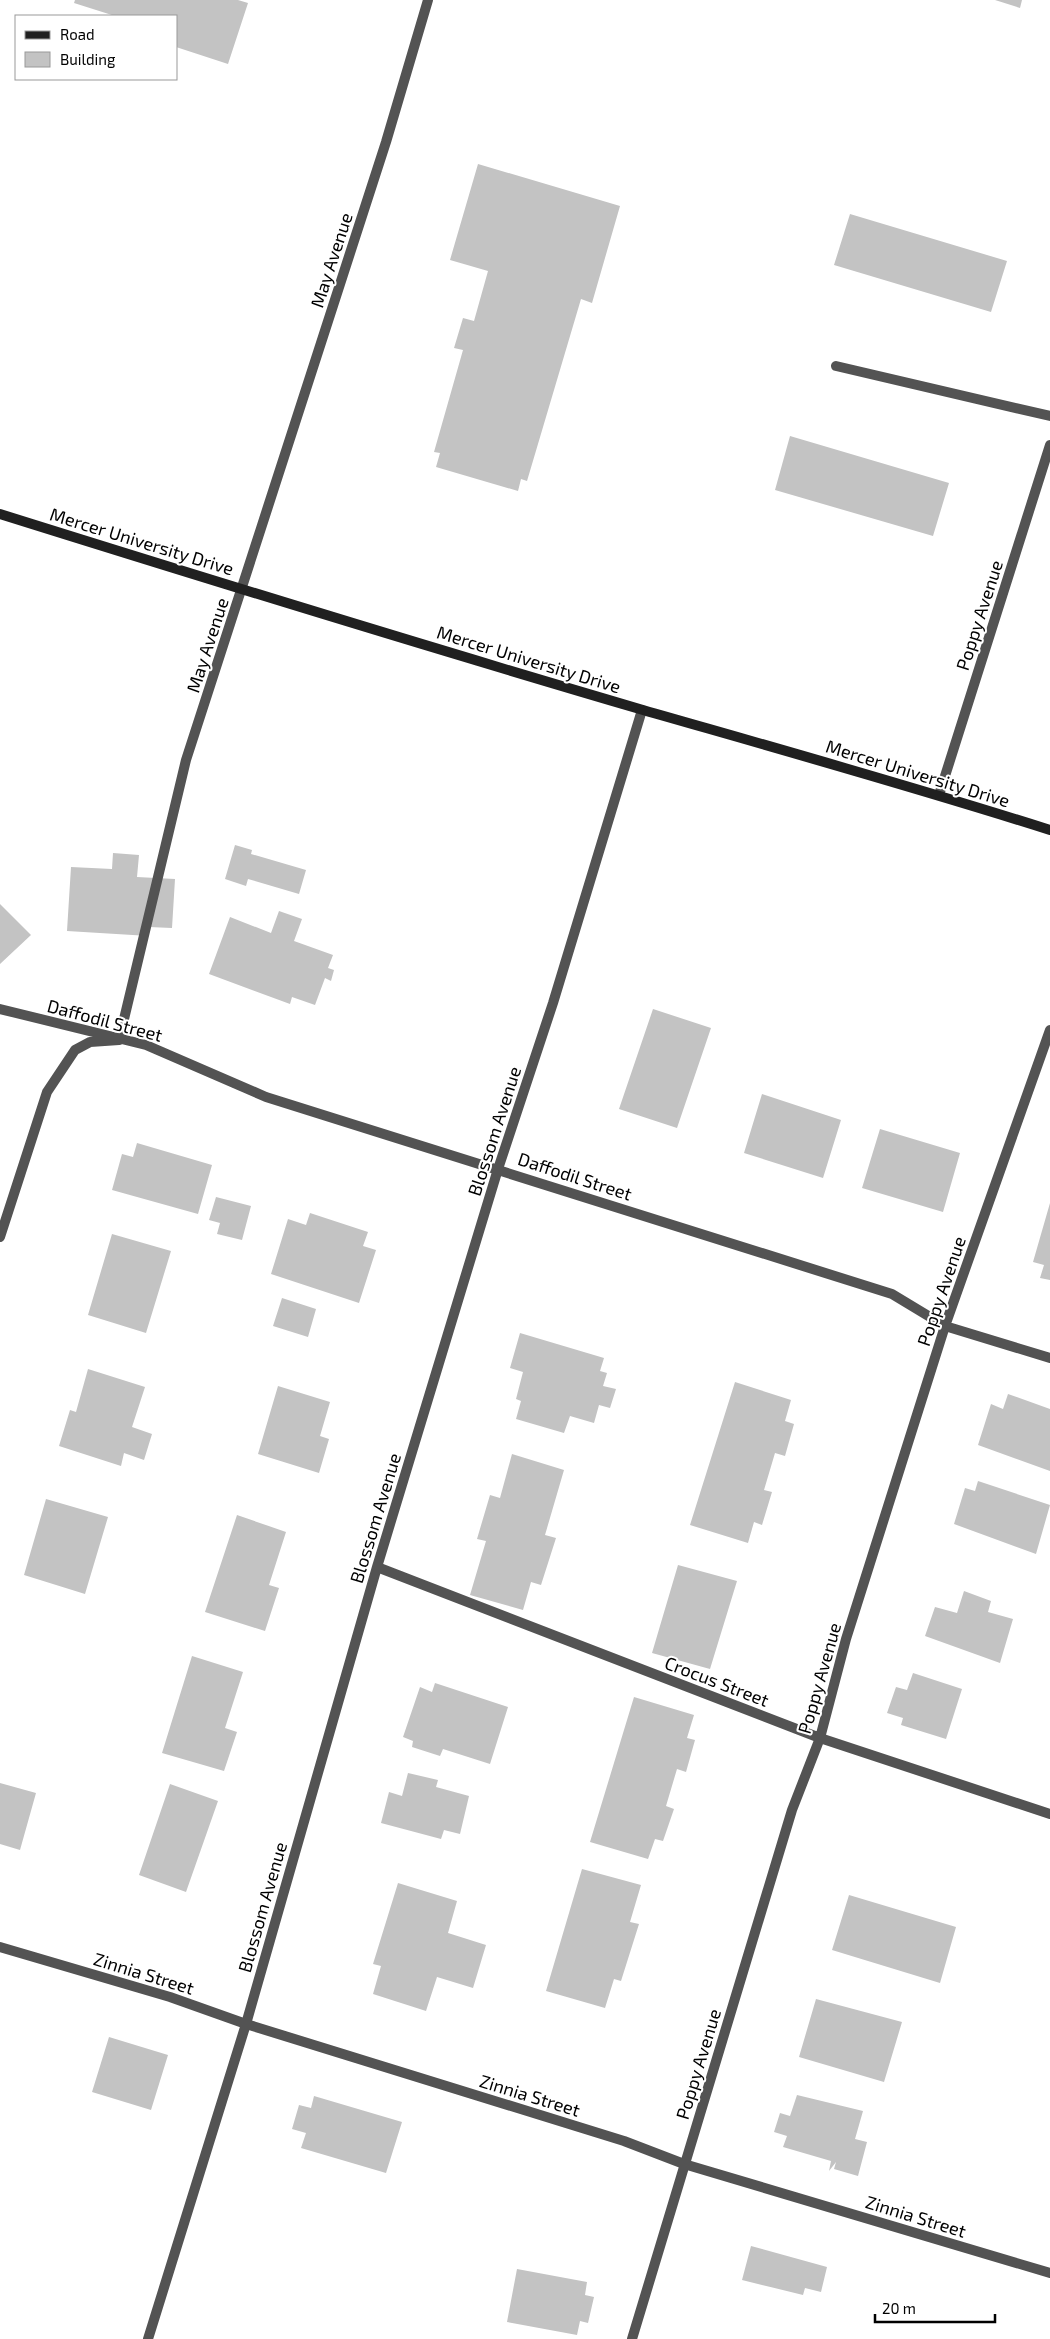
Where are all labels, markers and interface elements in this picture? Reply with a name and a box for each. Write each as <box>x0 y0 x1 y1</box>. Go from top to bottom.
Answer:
legend <box>15 15 178 80</box>
text: Road <box>60 25 95 43</box>
text: Building <box>60 50 116 68</box>
street label: May Avenue <box>305 210 357 310</box>
street label: Mercer University Drive <box>47 503 237 579</box>
street label: Poppy Avenue <box>951 557 1007 673</box>
street label: May Avenue <box>181 595 233 695</box>
street label: Mercer University Drive <box>434 621 624 697</box>
street label: Mercer University Drive <box>823 735 1013 811</box>
street label: Daffodil Street <box>45 994 165 1046</box>
street label: Blossom Avenue <box>463 1063 525 1199</box>
street label: Daffodil Street <box>515 1147 635 1205</box>
street label: Poppy Avenue <box>912 1233 970 1349</box>
street label: Blossom Avenue <box>345 1450 405 1586</box>
street label: Poppy Avenue <box>793 1620 845 1736</box>
street label: Crocus Street <box>662 1651 772 1711</box>
street label: Blossom Avenue <box>233 1839 291 1975</box>
street label: Zinnia Street <box>91 1947 197 1999</box>
street label: Poppy Avenue <box>671 2006 725 2122</box>
street label: Zinnia Street <box>477 2069 583 2121</box>
street label: Zinnia Street <box>863 2190 969 2242</box>
scale bar <box>875 2292 995 2324</box>
text: 20 m <box>882 2299 916 2317</box>

